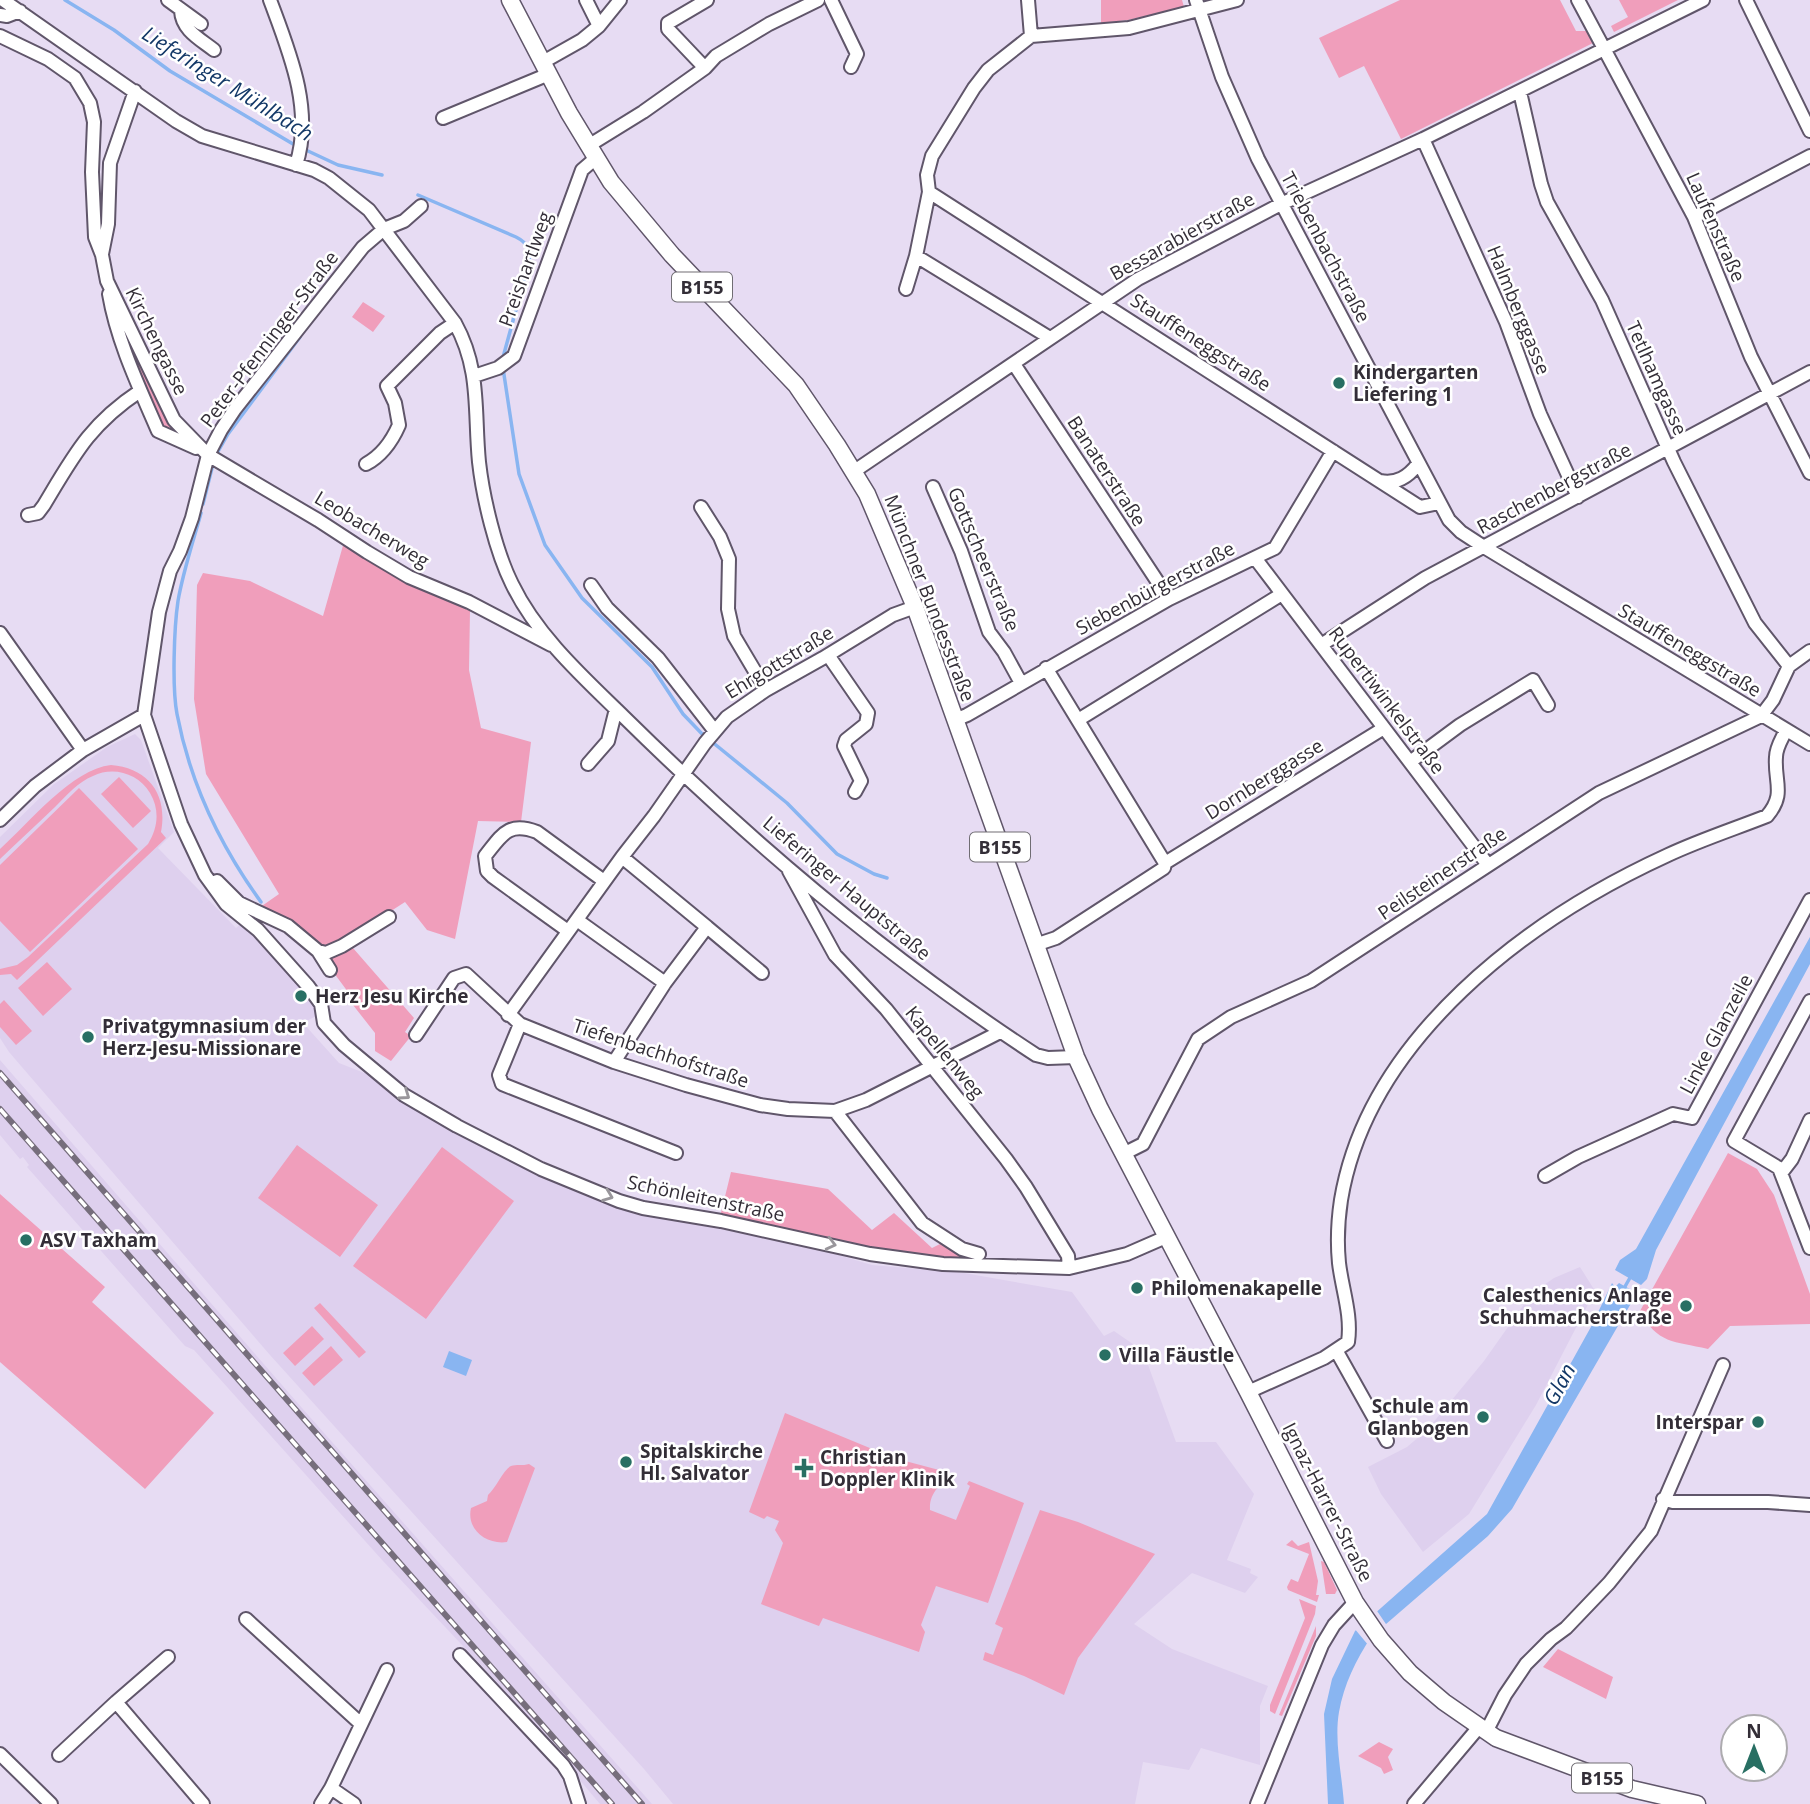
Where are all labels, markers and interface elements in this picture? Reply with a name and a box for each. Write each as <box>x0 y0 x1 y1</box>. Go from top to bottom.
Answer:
water label: Lieferinger Mühlbach <box>137 19 319 147</box>
street label: Triebenbachstraße <box>1275 167 1377 327</box>
street label: Laufenstraße <box>1680 168 1752 286</box>
street label: Bessarabierstraße <box>1105 185 1259 287</box>
street label: Preishartlweg <box>492 208 558 330</box>
street label: Halmberggasse <box>1481 242 1557 378</box>
street label: Peter-Pfenninger-Straße <box>194 246 344 432</box>
road number: B155 <box>672 272 732 302</box>
street label: Kirchengasse <box>120 283 194 399</box>
street label: Stauffeneggstraße <box>1126 287 1276 397</box>
street label: Tetlhamgasse <box>1620 317 1694 439</box>
place label: Kindergarten Liefering 1 <box>1353 359 1479 407</box>
marker: Kindergarten Liefering 1 <box>1331 375 1347 391</box>
street label: Banaterstraße <box>1062 411 1152 531</box>
street label: Raschenbergstraße <box>1472 436 1636 540</box>
street label: Gottscheerstraße <box>942 483 1026 635</box>
street label: Leobacherweg <box>310 485 434 573</box>
street label: Münchner Bundesstraße <box>878 491 982 705</box>
street label: Siebenbürgerstraße <box>1071 535 1239 641</box>
street label: Stauffeneggstraße <box>1614 597 1766 703</box>
street label: Ehrgottstraße <box>720 619 838 705</box>
street label: Rupertiwinkelstraße <box>1323 621 1451 779</box>
street label: Dornberggasse <box>1200 732 1328 826</box>
street label: Lieferinger Hauptstraße <box>758 810 936 966</box>
street label: Peilsteinerstraße <box>1373 820 1511 926</box>
road number: B155 <box>970 832 1030 862</box>
street label: Linke Glanzeile <box>1673 969 1759 1099</box>
place label: Herz Jesu Kirche <box>315 983 469 1009</box>
marker: Herz Jesu Kirche <box>293 988 309 1004</box>
street label: Kapellenweg <box>900 1000 990 1104</box>
street label: Tiefenbachhofstraße <box>570 1012 752 1094</box>
place label: Privatgymnasium der Herz-Jesu-Missionare <box>102 1013 307 1061</box>
marker: Privatgymnasium der Herz-Jesu-Missionare <box>80 1029 96 1045</box>
one-way arrow <box>397 1087 410 1099</box>
street label: Schönleitenstraße <box>625 1169 787 1227</box>
one-way arrow <box>602 1188 614 1202</box>
place label: ASV Taxham <box>40 1227 157 1253</box>
marker: ASV Taxham <box>18 1232 34 1248</box>
one-way arrow <box>824 1236 836 1250</box>
place label: Philomenakapelle <box>1151 1275 1322 1301</box>
marker: Philomenakapelle <box>1129 1280 1145 1296</box>
place label: Calesthenics Anlage Schuhmacherstraße <box>1480 1282 1672 1330</box>
marker: Calesthenics Anlage Schuhmacherstraße <box>1678 1298 1694 1314</box>
place label: Villa Fäustle <box>1119 1342 1234 1368</box>
marker: Villa Fäustle <box>1097 1347 1113 1363</box>
water label: Glan <box>1536 1358 1582 1410</box>
place label: Schule am Glanbogen <box>1367 1393 1469 1441</box>
marker: Schule am Glanbogen <box>1475 1409 1491 1425</box>
place label: Interspar <box>1656 1409 1744 1435</box>
marker: Interspar <box>1750 1414 1766 1430</box>
street label: Ignaz-Harrer-Straße <box>1277 1418 1379 1586</box>
place label: Spitalskirche Hl. Salvator <box>640 1438 763 1486</box>
place label: Christian Doppler Klinik <box>820 1444 955 1492</box>
marker: Spitalskirche Hl. Salvator <box>618 1454 634 1470</box>
marker: Christian Doppler Klinik <box>794 1458 814 1478</box>
north arrow <box>1719 1713 1789 1783</box>
text: N <box>1746 1718 1762 1744</box>
road number: B155 <box>1572 1764 1632 1792</box>

